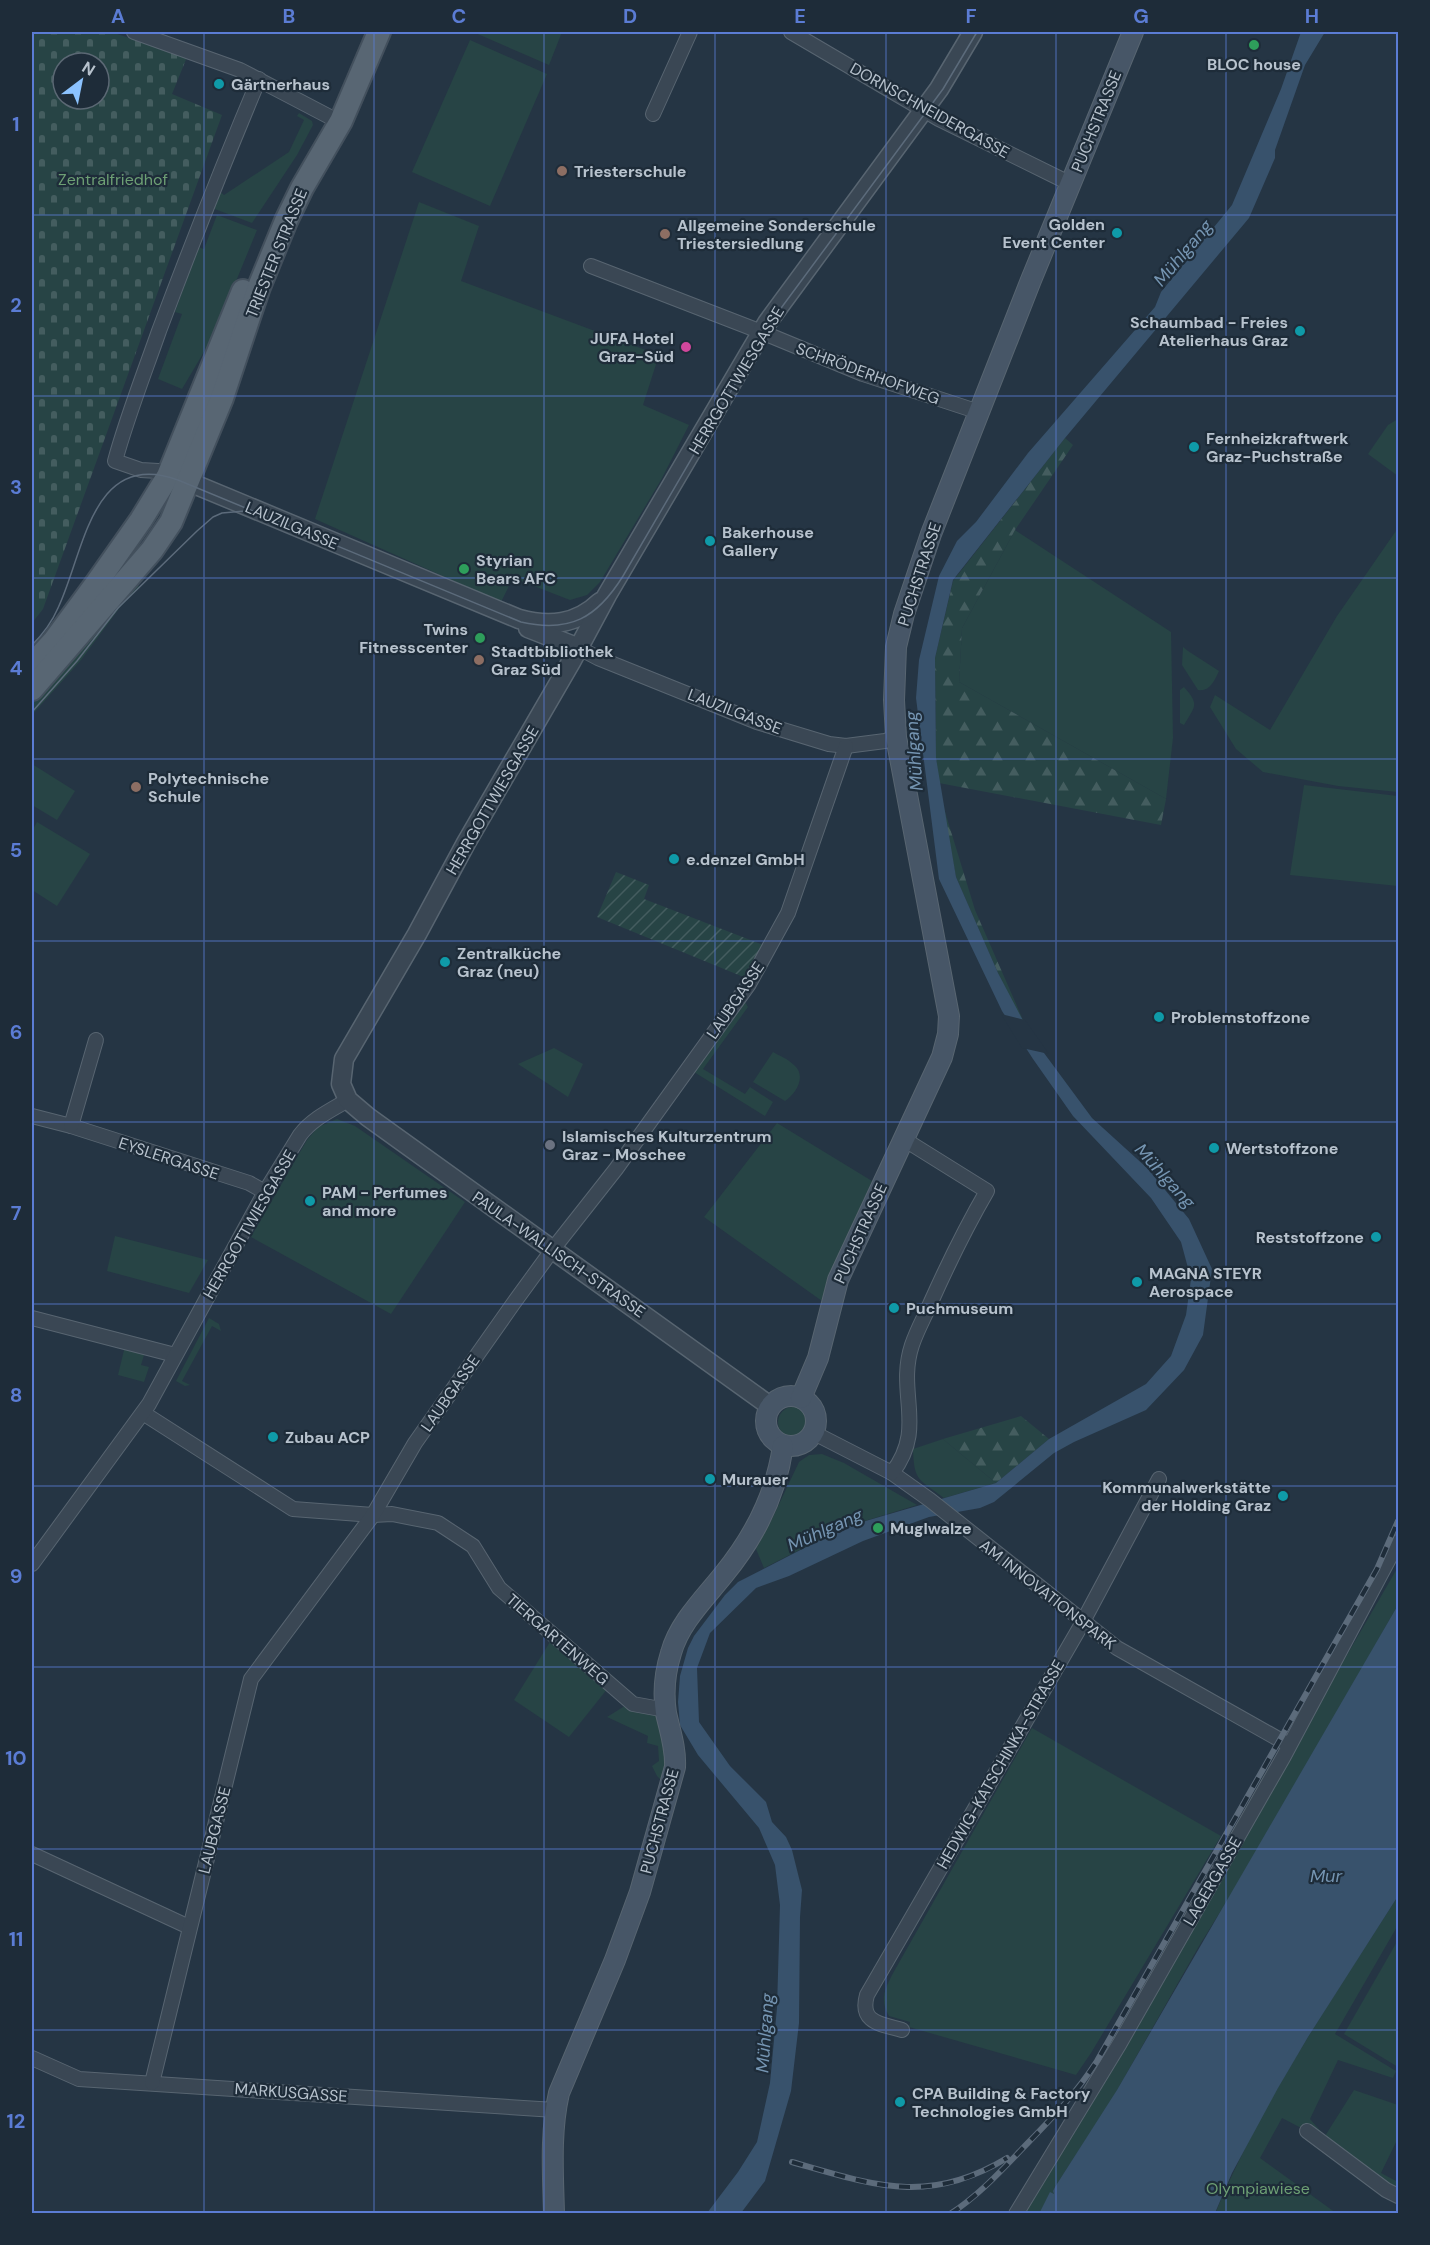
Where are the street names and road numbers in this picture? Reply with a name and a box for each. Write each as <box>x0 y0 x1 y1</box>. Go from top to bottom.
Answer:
street label: DORNSCHNEIDERGASSE <box>846 58 1013 163</box>
street label: PUCHSTRASSE <box>1067 67 1126 175</box>
street label: TRIESTER STRASSE <box>241 185 312 321</box>
street label: HERRGOTTWIESGASSE <box>684 303 789 458</box>
street label: SCHRÖDERHOFWEG <box>793 338 943 409</box>
street label: LAUZILGASSE <box>242 496 342 555</box>
street label: PUCHSTRASSE <box>893 520 946 629</box>
street label: LAUZILGASSE <box>685 684 785 739</box>
street label: HERRGOTTWIESGASSE <box>441 722 544 879</box>
street label: LAUBGASSE <box>702 957 769 1043</box>
street label: EYSLERGASSE <box>116 1132 222 1185</box>
street label: HERRGOTTWIESGASSE <box>198 1146 301 1303</box>
street label: PUCHSTRASSE <box>829 1180 892 1287</box>
street label: PAULA-WALLISCH-STRASSE <box>468 1187 649 1322</box>
street label: LAUBGASSE <box>416 1351 485 1436</box>
street label: AM INNOVATIONSPARK <box>975 1535 1120 1654</box>
street label: TIERGARTENWEG <box>502 1589 613 1690</box>
street label: HEDWIG-KATSCHINKA-STRASSE <box>932 1656 1069 1873</box>
street label: PUCHSTRASSE <box>635 1766 684 1876</box>
street label: LAUBGASSE <box>194 1784 235 1876</box>
street label: LAGERGASSE <box>1178 1833 1246 1930</box>
street label: MARKUSGASSE <box>234 2078 348 2107</box>

